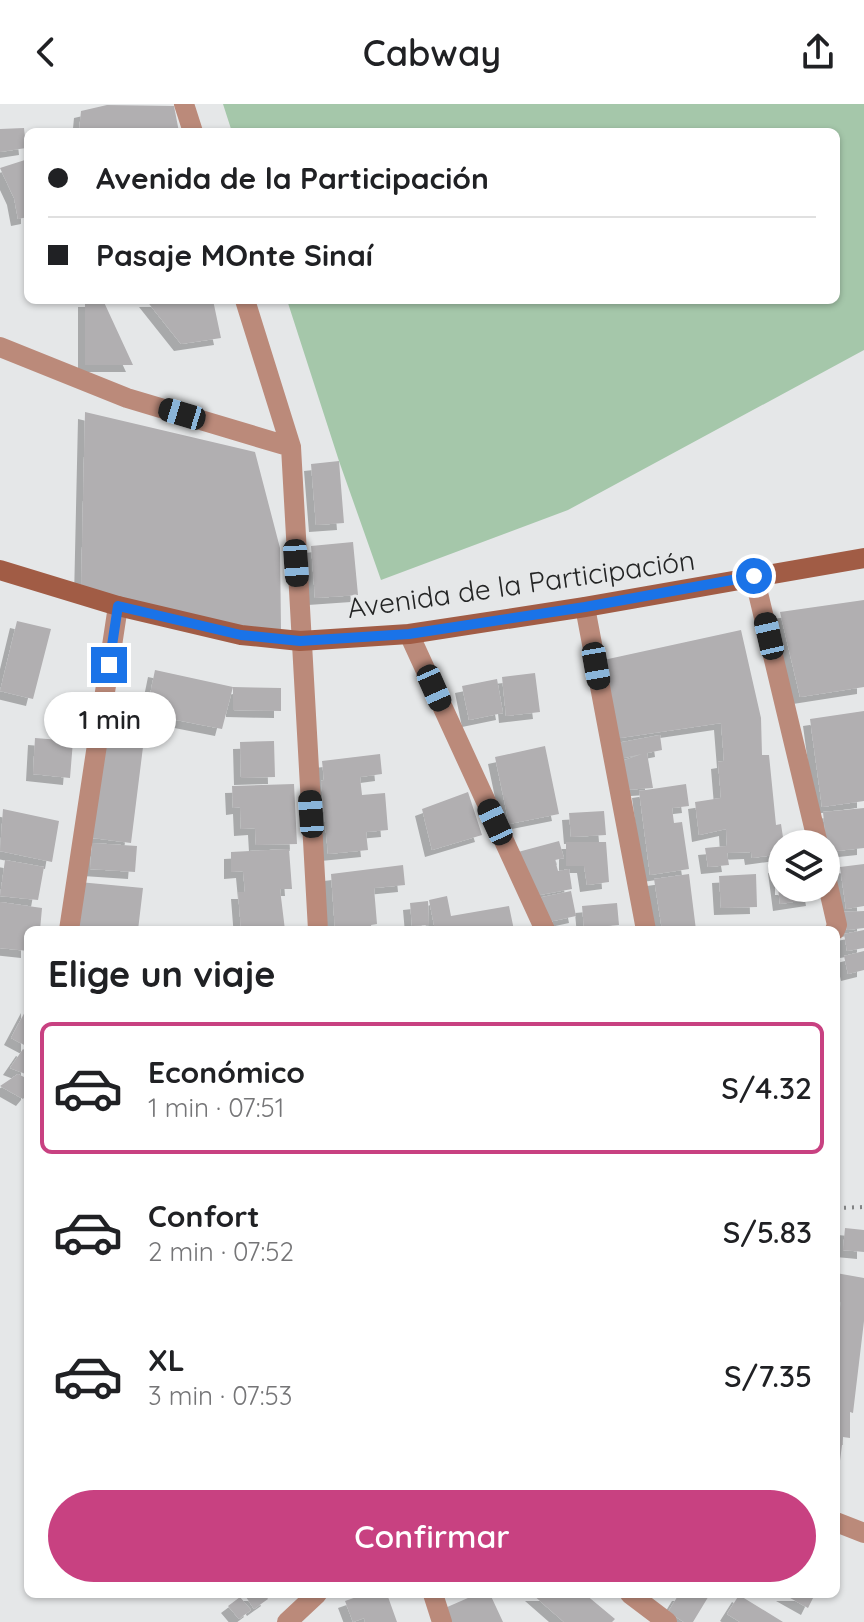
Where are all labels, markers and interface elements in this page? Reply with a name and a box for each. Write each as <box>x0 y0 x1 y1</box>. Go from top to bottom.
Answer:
icon: back <box>24 30 68 74</box>
text: Cabway <box>363 30 501 75</box>
icon: share <box>796 30 840 74</box>
text: Avenida de la Participación <box>96 159 489 197</box>
text: Pasaje MOnte Sinaí <box>96 236 373 274</box>
car <box>156 396 208 432</box>
car <box>282 538 310 588</box>
street label: Avenida de la Participación <box>345 542 697 625</box>
route start <box>736 558 772 594</box>
car <box>752 610 786 662</box>
car <box>580 640 612 692</box>
route end <box>91 647 127 683</box>
car <box>413 661 455 715</box>
callout: 1 min <box>43 693 175 749</box>
text: 1 min <box>79 703 141 736</box>
car <box>297 789 325 839</box>
car <box>474 795 516 849</box>
map controls <box>768 830 840 902</box>
button: layers <box>768 830 840 902</box>
text: Elige un viaje <box>48 951 276 996</box>
icon: car <box>52 1052 124 1124</box>
text: Económico <box>148 1053 305 1091</box>
text: S/4.32 <box>721 1069 812 1107</box>
text: 1 min · 07:51 <box>148 1091 284 1124</box>
icon: car <box>52 1196 124 1268</box>
text: Confort <box>148 1197 260 1235</box>
text: S/5.83 <box>723 1213 812 1251</box>
text: 2 min · 07:52 <box>148 1235 294 1268</box>
icon: car <box>52 1340 124 1412</box>
text: XL <box>148 1341 185 1379</box>
text: S/7.35 <box>724 1357 812 1395</box>
text: 3 min · 07:53 <box>148 1379 292 1412</box>
button: Confirmar <box>48 1490 816 1582</box>

